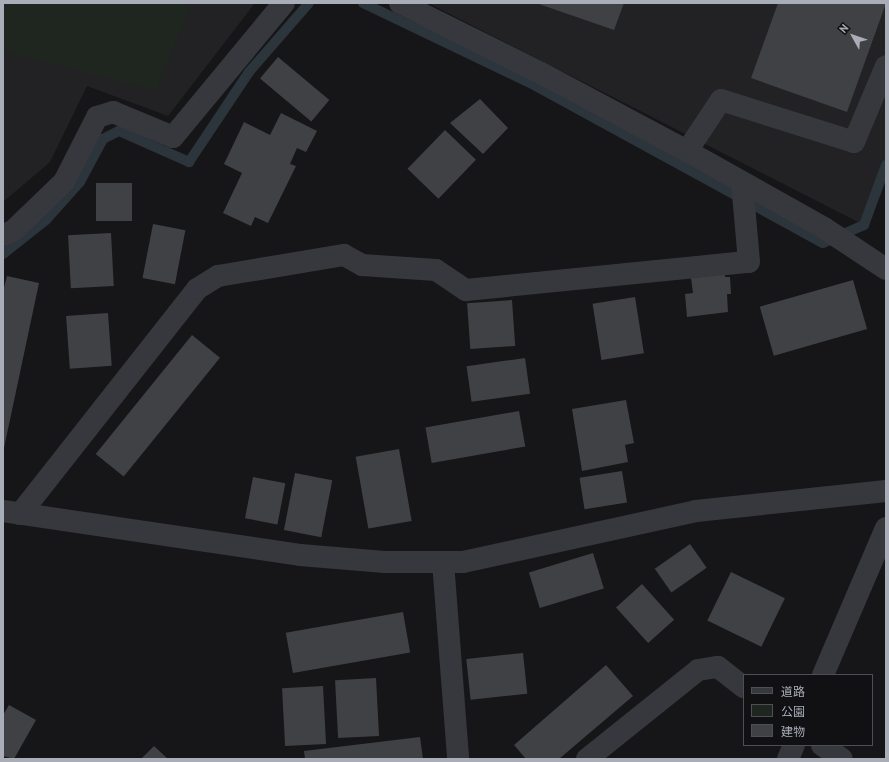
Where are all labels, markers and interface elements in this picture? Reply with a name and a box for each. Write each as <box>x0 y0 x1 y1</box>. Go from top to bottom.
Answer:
north arrow <box>833 16 873 56</box>
text: N <box>836 21 851 36</box>
legend <box>743 674 873 746</box>
text: 道路 <box>781 684 805 699</box>
text: 公園 <box>781 704 805 719</box>
text: 建物 <box>781 724 805 739</box>

